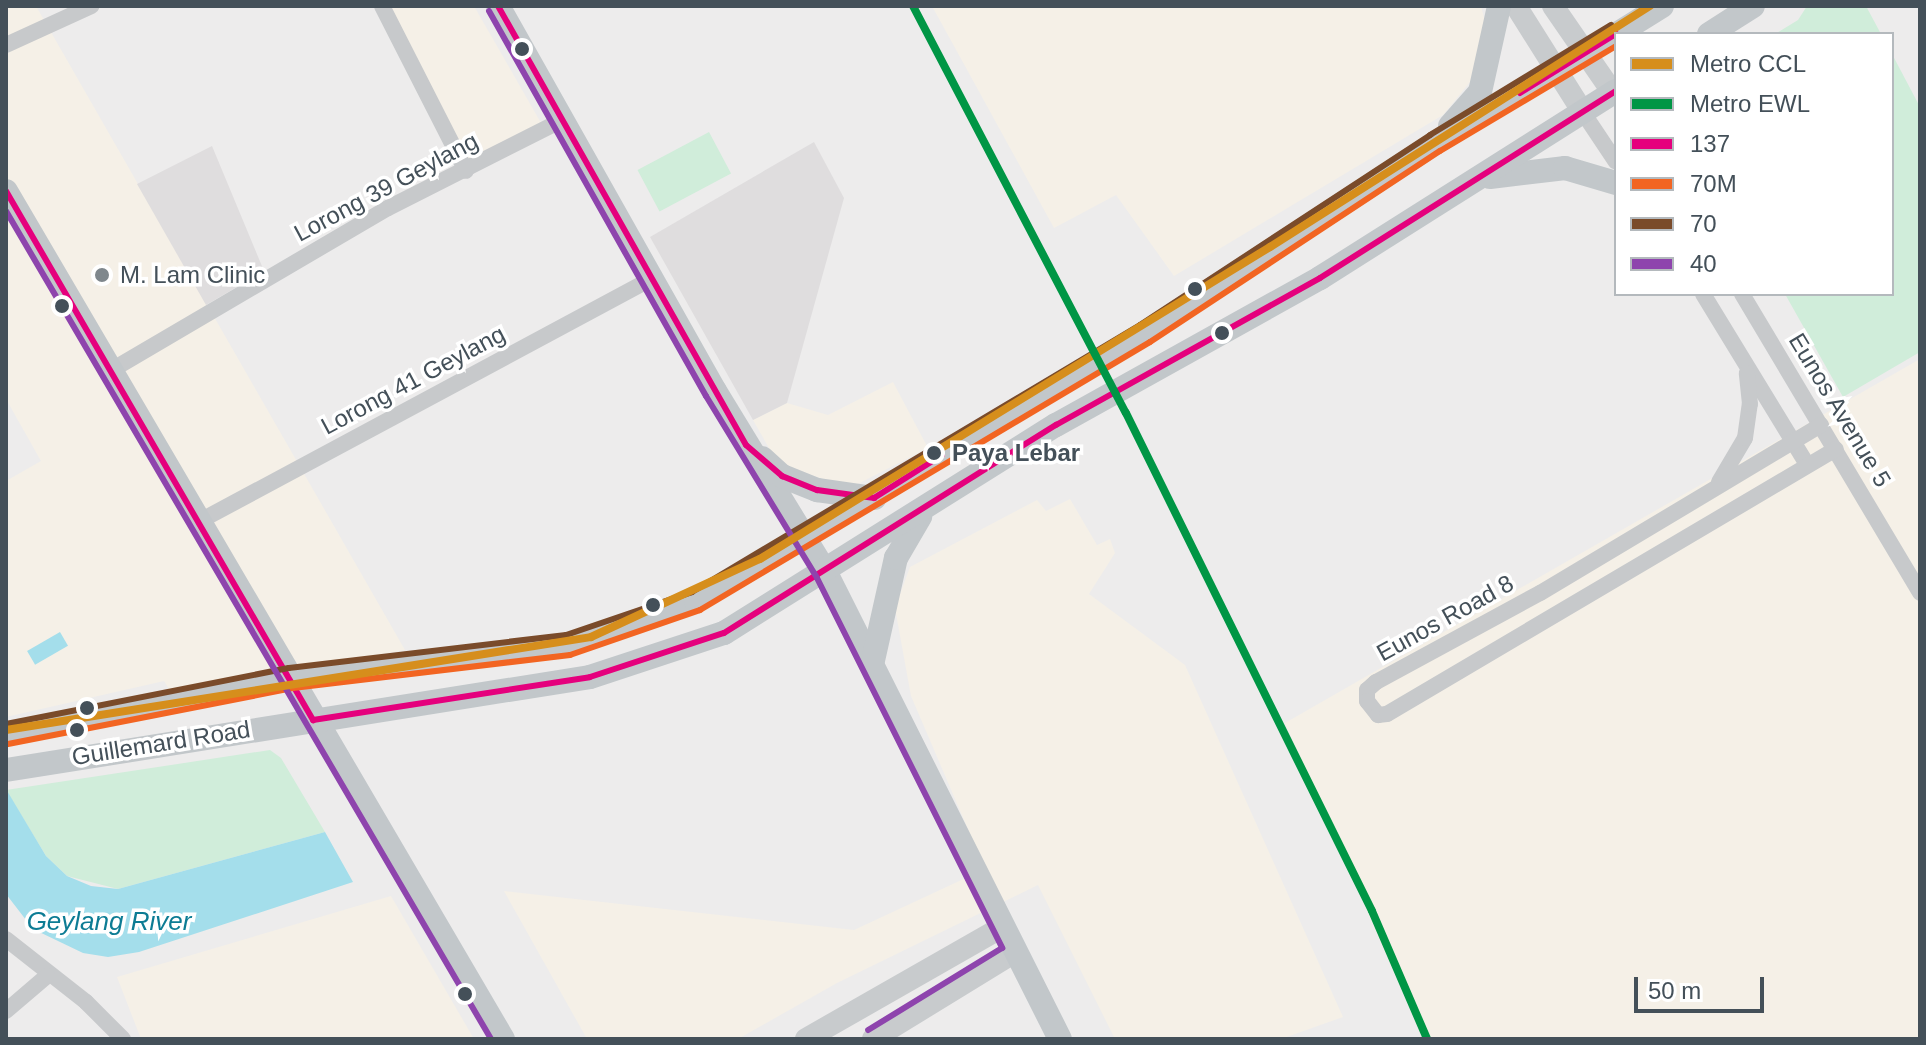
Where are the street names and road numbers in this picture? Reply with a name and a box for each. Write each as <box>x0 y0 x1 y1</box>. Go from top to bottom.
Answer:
street label: Lorong 39 Geylang <box>289 126 483 248</box>
street label: Lorong 41 Geylang <box>316 319 510 441</box>
street label: Eunos Avenue 5 <box>1782 327 1898 493</box>
street label: Eunos Road 8 <box>1371 569 1519 667</box>
street label: Guillemard Road <box>70 715 252 771</box>

